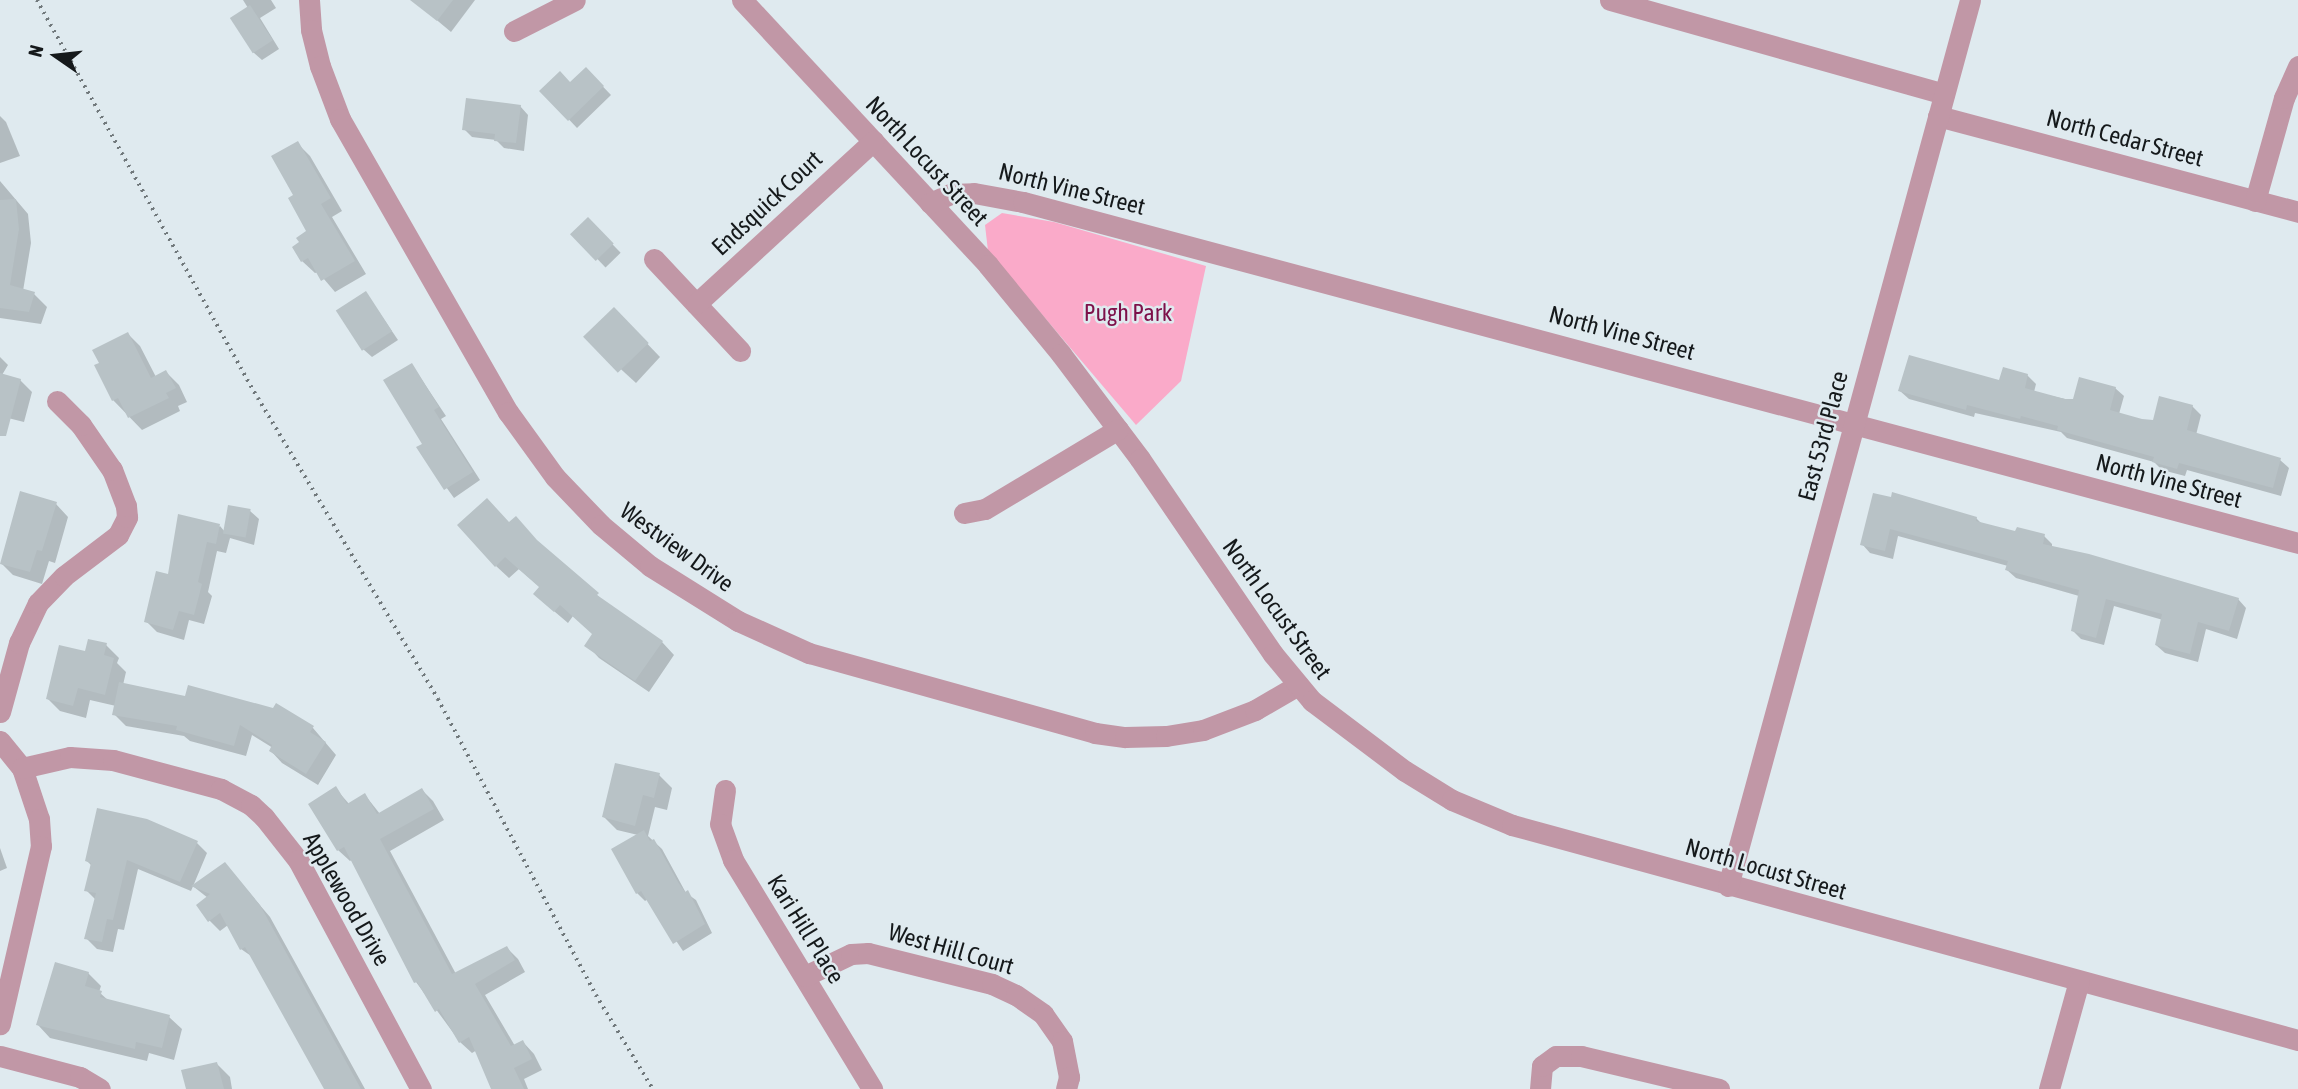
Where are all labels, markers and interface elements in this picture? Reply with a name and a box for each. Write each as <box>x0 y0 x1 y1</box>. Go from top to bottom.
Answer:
north arrow <box>21 21 91 91</box>
text: N <box>24 43 48 59</box>
street label: North Locust Street <box>860 90 994 232</box>
street label: North Cedar Street <box>2043 103 2207 173</box>
street label: Endsquick Court <box>706 145 828 261</box>
street label: North Vine Street <box>996 157 1148 221</box>
park label: Pugh Park <box>1084 299 1172 327</box>
street label: North Vine Street <box>1546 300 1698 366</box>
street label: East 53rd Place <box>1792 368 1854 504</box>
street label: North Vine Street <box>2093 448 2245 514</box>
street label: Westview Drive <box>615 496 739 598</box>
street label: North Locust Street <box>1216 533 1338 685</box>
street label: Applewood Drive <box>297 827 397 971</box>
street label: North Locust Street <box>1682 832 1850 906</box>
street label: Kari Hill Place <box>761 869 851 989</box>
street label: West Hill Court <box>885 917 1017 981</box>

